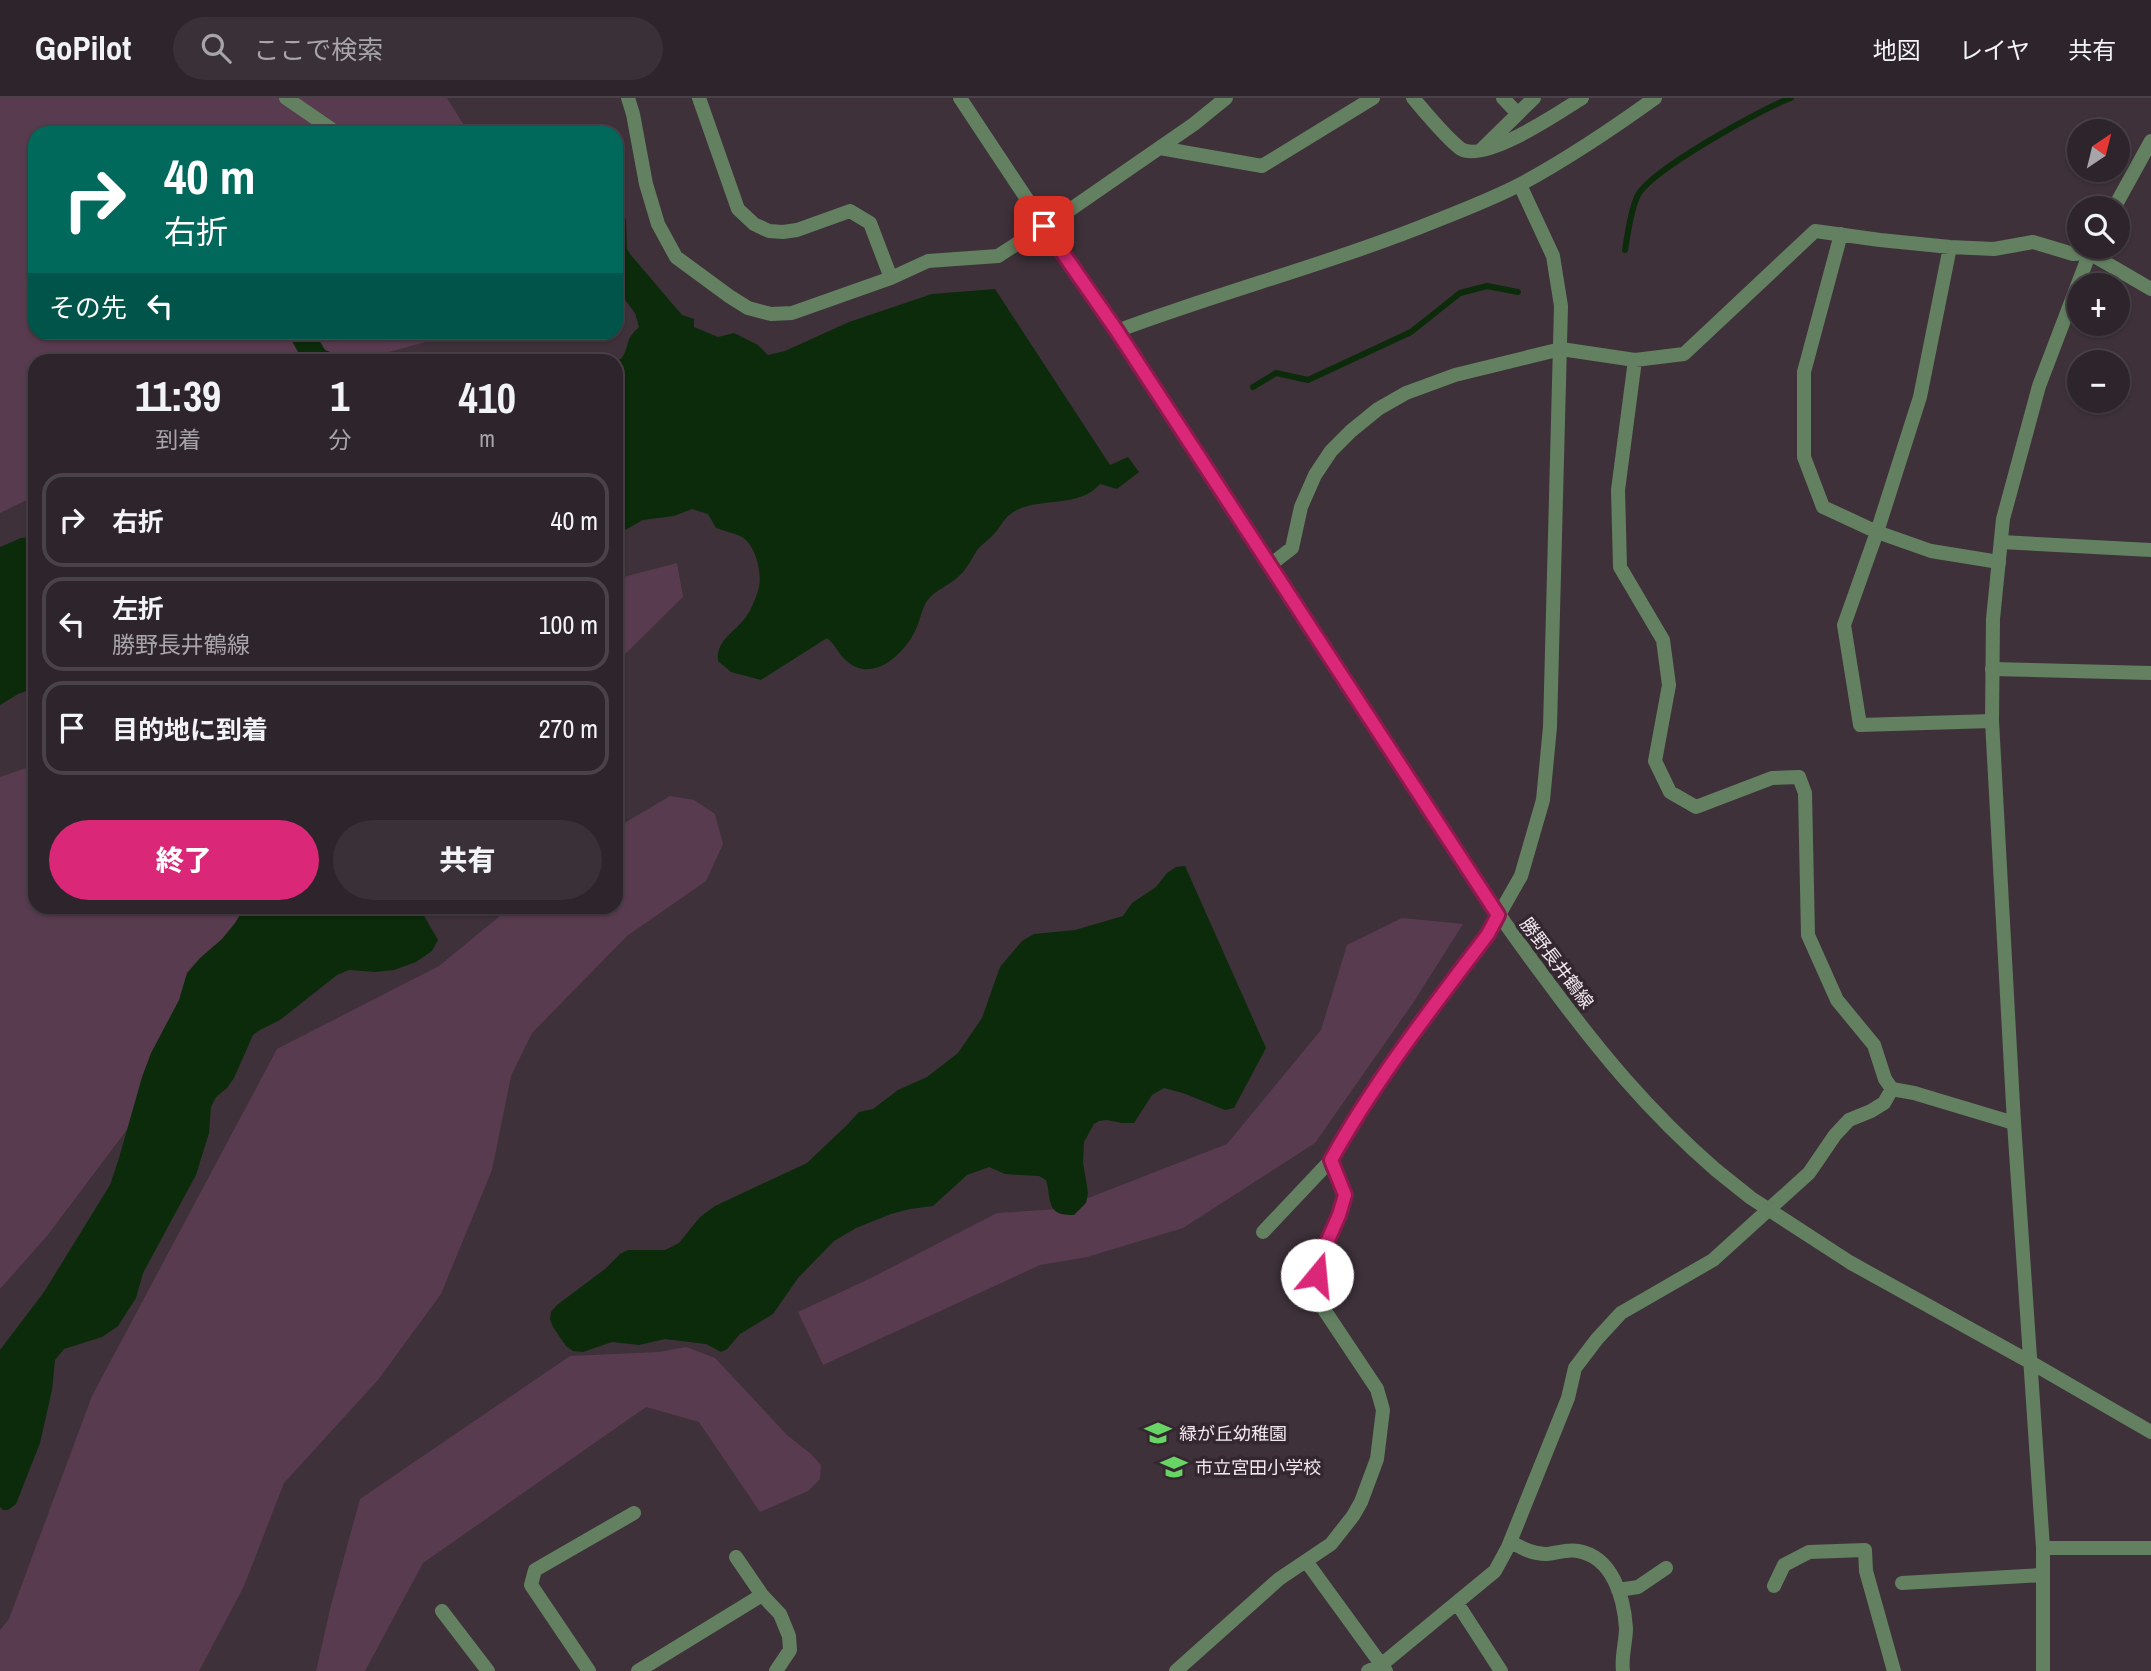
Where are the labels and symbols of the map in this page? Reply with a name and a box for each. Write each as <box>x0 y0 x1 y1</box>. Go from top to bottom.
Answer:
north arrow <box>2067 119 2130 182</box>
pin <box>1014 196 1074 256</box>
street label: 勝野長井鶴線 <box>1515 912 1599 1014</box>
position arrow <box>1280 1238 1354 1312</box>
school or university icon: 緑が丘幼稚園 <box>1143 1418 1173 1448</box>
place label: 緑が丘幼稚園 <box>1179 1421 1287 1446</box>
school or university icon: 市立宮田小学校 <box>1159 1452 1189 1482</box>
place label: 市立宮田小学校 <box>1195 1455 1321 1480</box>

